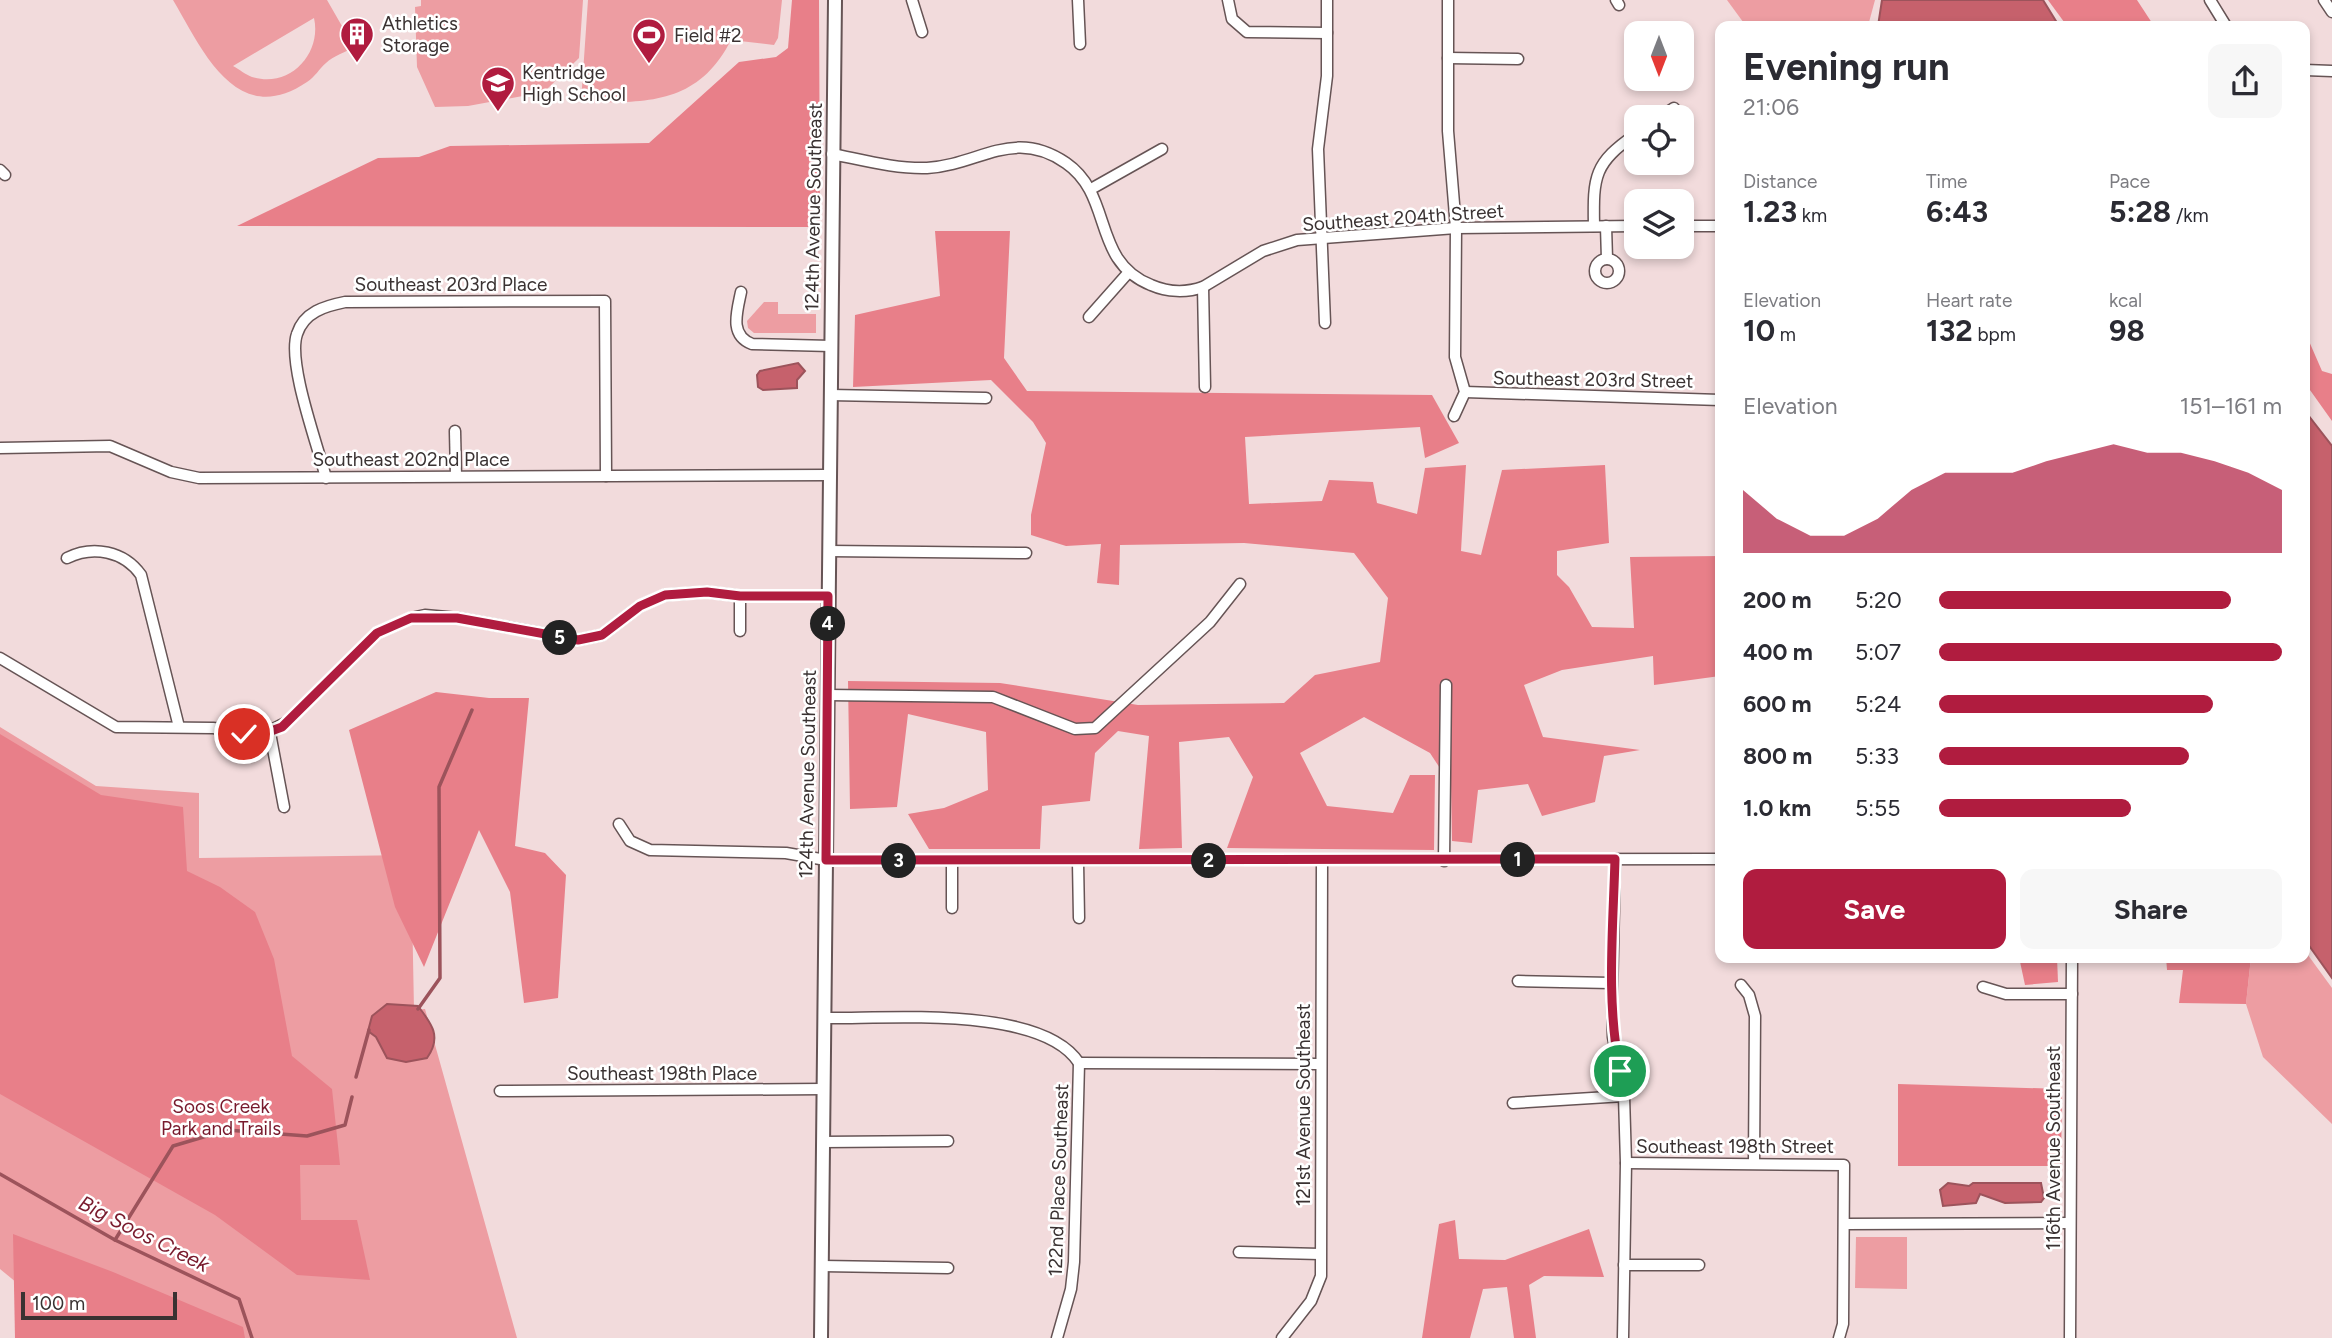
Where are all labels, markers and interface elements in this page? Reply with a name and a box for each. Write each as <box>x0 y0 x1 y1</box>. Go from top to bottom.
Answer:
place label: Athletics Storage <box>382 12 458 57</box>
building icon: Athletics Storage <box>338 15 376 64</box>
sports icon: Field #2 <box>630 16 668 65</box>
north arrow <box>1624 21 1694 91</box>
map controls <box>1624 21 1694 259</box>
place label: Field #2 <box>674 24 742 47</box>
text: Evening run <box>1743 44 1950 90</box>
button: share <box>2208 44 2282 118</box>
place label: Kentridge High School <box>522 61 626 106</box>
school or university icon: Kentridge High School <box>479 64 517 113</box>
text: 21:06 <box>1743 93 1799 121</box>
street label: 124th Avenue Southeast <box>800 102 827 312</box>
button: locate <box>1624 105 1694 175</box>
text: Distance <box>1743 170 1817 193</box>
text: Time <box>1926 170 1967 193</box>
text: Pace <box>2109 170 2150 193</box>
button: layers <box>1624 189 1694 259</box>
text: 1.23 <box>1743 193 1797 230</box>
text: 6:43 <box>1926 193 1988 230</box>
text: 5:28 <box>2109 193 2171 230</box>
street label: Southeast 204th Street <box>1301 199 1505 236</box>
text: km <box>1797 204 1827 227</box>
text: /km <box>2171 204 2209 227</box>
street label: Southeast 203rd Place <box>355 273 547 296</box>
text: Elevation <box>1743 289 1821 312</box>
text: Heart rate <box>1926 289 2012 312</box>
text: kcal <box>2109 289 2142 312</box>
text: 10 <box>1743 312 1775 349</box>
text: 132 <box>1926 312 1973 349</box>
text: 98 <box>2109 312 2145 349</box>
text: m <box>1775 323 1796 346</box>
text: bpm <box>1973 323 2016 346</box>
street label: Southeast 203rd Street <box>1493 366 1693 393</box>
text: Elevation <box>1743 392 1838 420</box>
text: 151–161 m <box>2180 392 2282 420</box>
street label: Southeast 202nd Place <box>312 448 510 471</box>
text: 200 m <box>1743 586 1812 614</box>
text: 5:20 <box>1855 586 1902 614</box>
pin: 4 <box>810 606 846 642</box>
text: 4 <box>821 612 834 635</box>
pin: 5 <box>542 620 578 656</box>
text: 5 <box>554 626 565 649</box>
text: 400 m <box>1743 638 1813 666</box>
text: 5:07 <box>1855 638 1901 666</box>
street label: 124th Avenue Southeast <box>794 669 821 879</box>
text: 600 m <box>1743 690 1812 718</box>
text: 5:24 <box>1855 690 1901 718</box>
pin <box>214 704 274 764</box>
icon: check <box>225 715 263 753</box>
text: 800 m <box>1743 742 1812 770</box>
text: 5:33 <box>1855 742 1899 770</box>
text: 1.0 km <box>1743 794 1811 822</box>
text: 5:55 <box>1855 794 1901 822</box>
pin: 1 <box>1500 842 1536 878</box>
pin: 3 <box>881 844 916 878</box>
pin: 2 <box>1192 844 1226 878</box>
text: 1 <box>1513 848 1522 871</box>
text: 3 <box>893 849 904 872</box>
text: 2 <box>1203 849 1214 872</box>
button: Save <box>1743 869 2006 949</box>
button: Share <box>2020 869 2282 949</box>
street label: 121st Avenue Southeast <box>1292 1003 1315 1207</box>
pin <box>1590 1041 1650 1101</box>
street label: 116th Avenue Southeast <box>2042 1045 2065 1251</box>
icon: arrive <box>1601 1052 1639 1090</box>
street label: Southeast 198th Place <box>567 1062 757 1085</box>
street label: 122nd Place Southeast <box>1044 1083 1073 1277</box>
park label: Soos Creek Park and Trails <box>161 1095 281 1140</box>
street label: Southeast 198th Street <box>1636 1135 1834 1158</box>
water label: Big Soos Creek <box>75 1190 214 1278</box>
scale bar <box>21 1289 177 1321</box>
text: 100 m <box>32 1292 85 1315</box>

